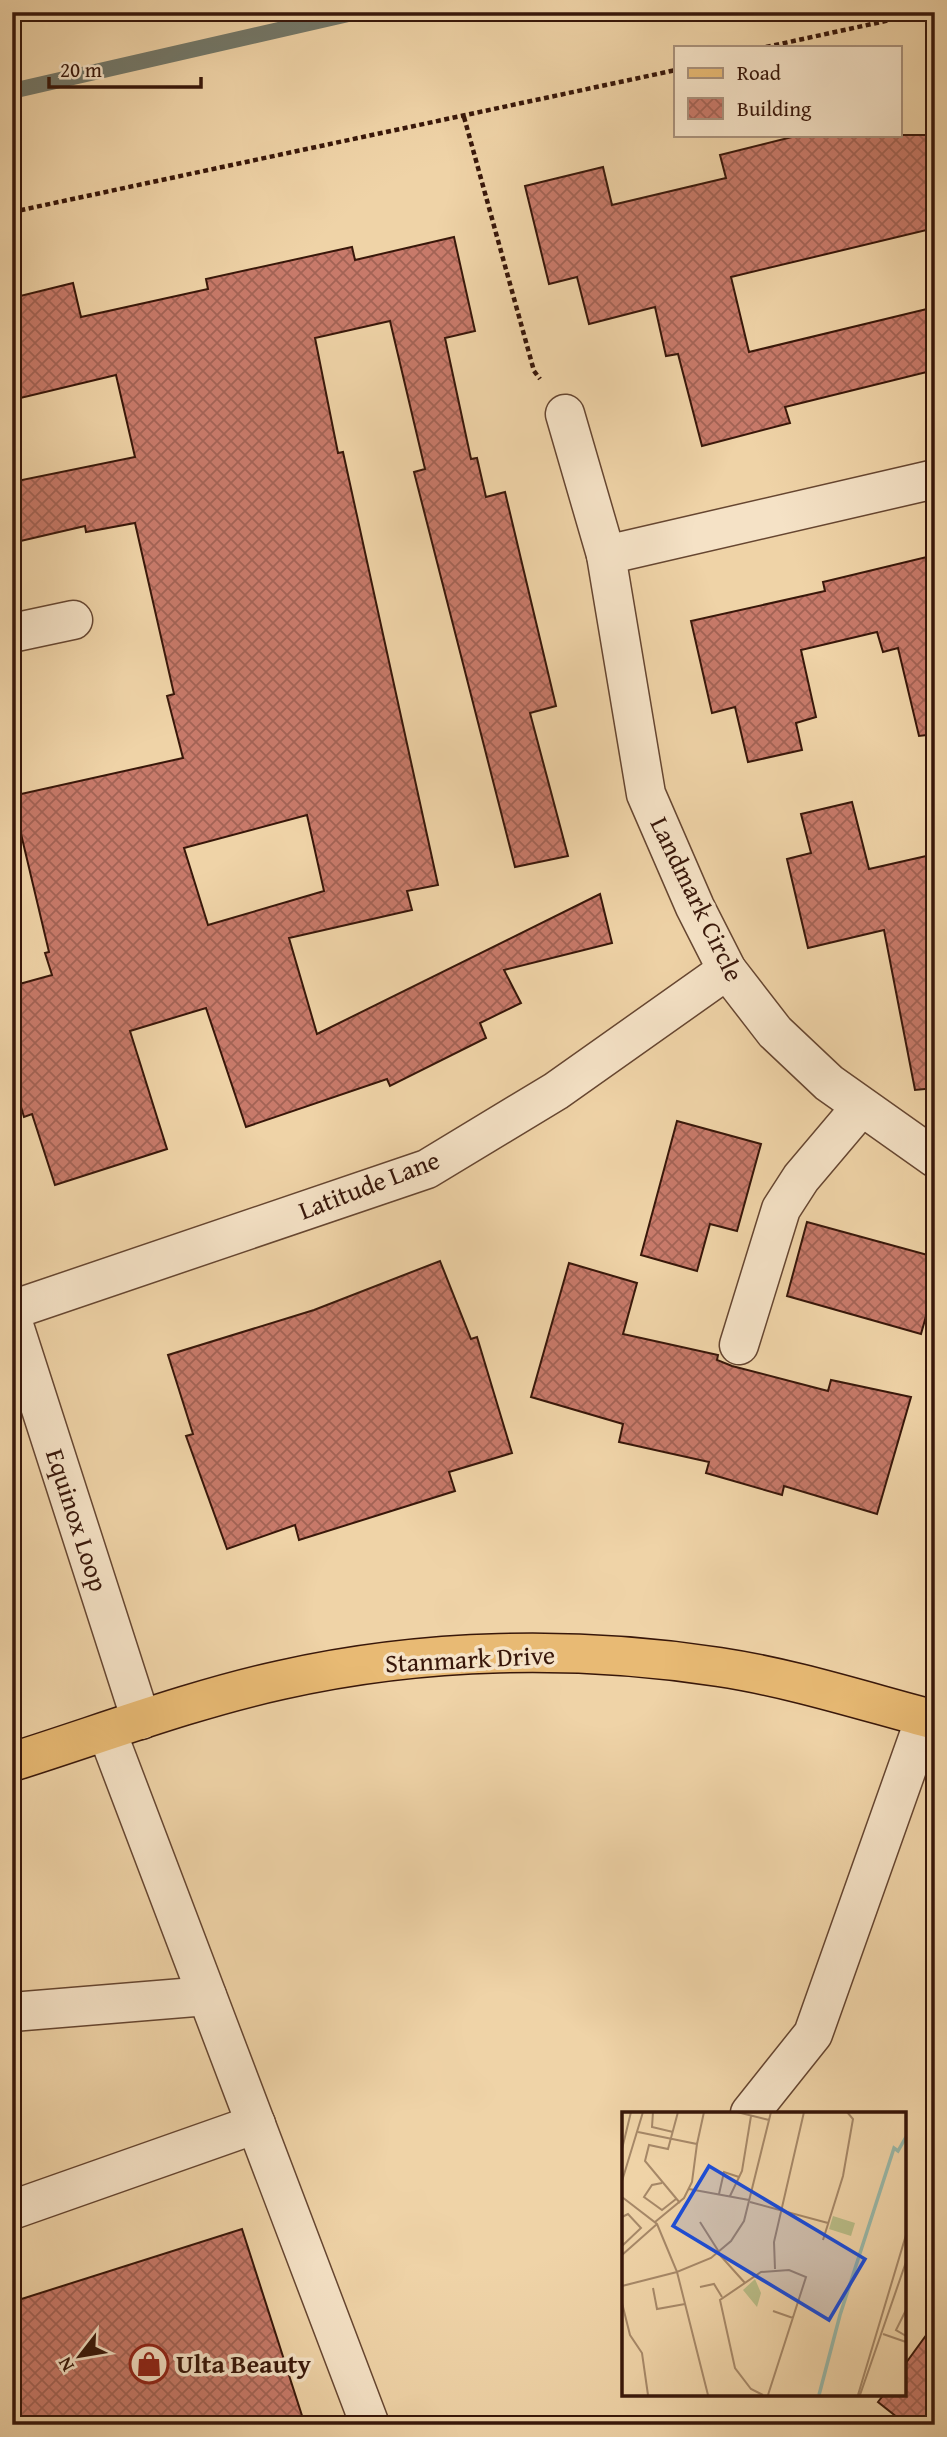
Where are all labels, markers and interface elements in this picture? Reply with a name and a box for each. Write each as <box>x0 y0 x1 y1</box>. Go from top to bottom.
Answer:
scale bar <box>49 46 201 90</box>
legend <box>674 46 902 136</box>
text: 20 m <box>60 54 102 85</box>
text: Road <box>737 57 782 88</box>
text: Building <box>737 93 812 124</box>
street label: Landmark Circle <box>641 810 754 988</box>
street label: Latitude Lane <box>293 1140 445 1229</box>
street label: Equinox Loop <box>36 1444 119 1596</box>
street label: Stanmark Drive <box>384 1635 556 1682</box>
inset map <box>622 2112 905 2395</box>
north arrow <box>46 2322 116 2392</box>
shop icon: Ulta Beauty <box>128 2343 170 2385</box>
place label: Ulta Beauty <box>176 2344 311 2383</box>
text: N <box>50 2352 81 2377</box>

